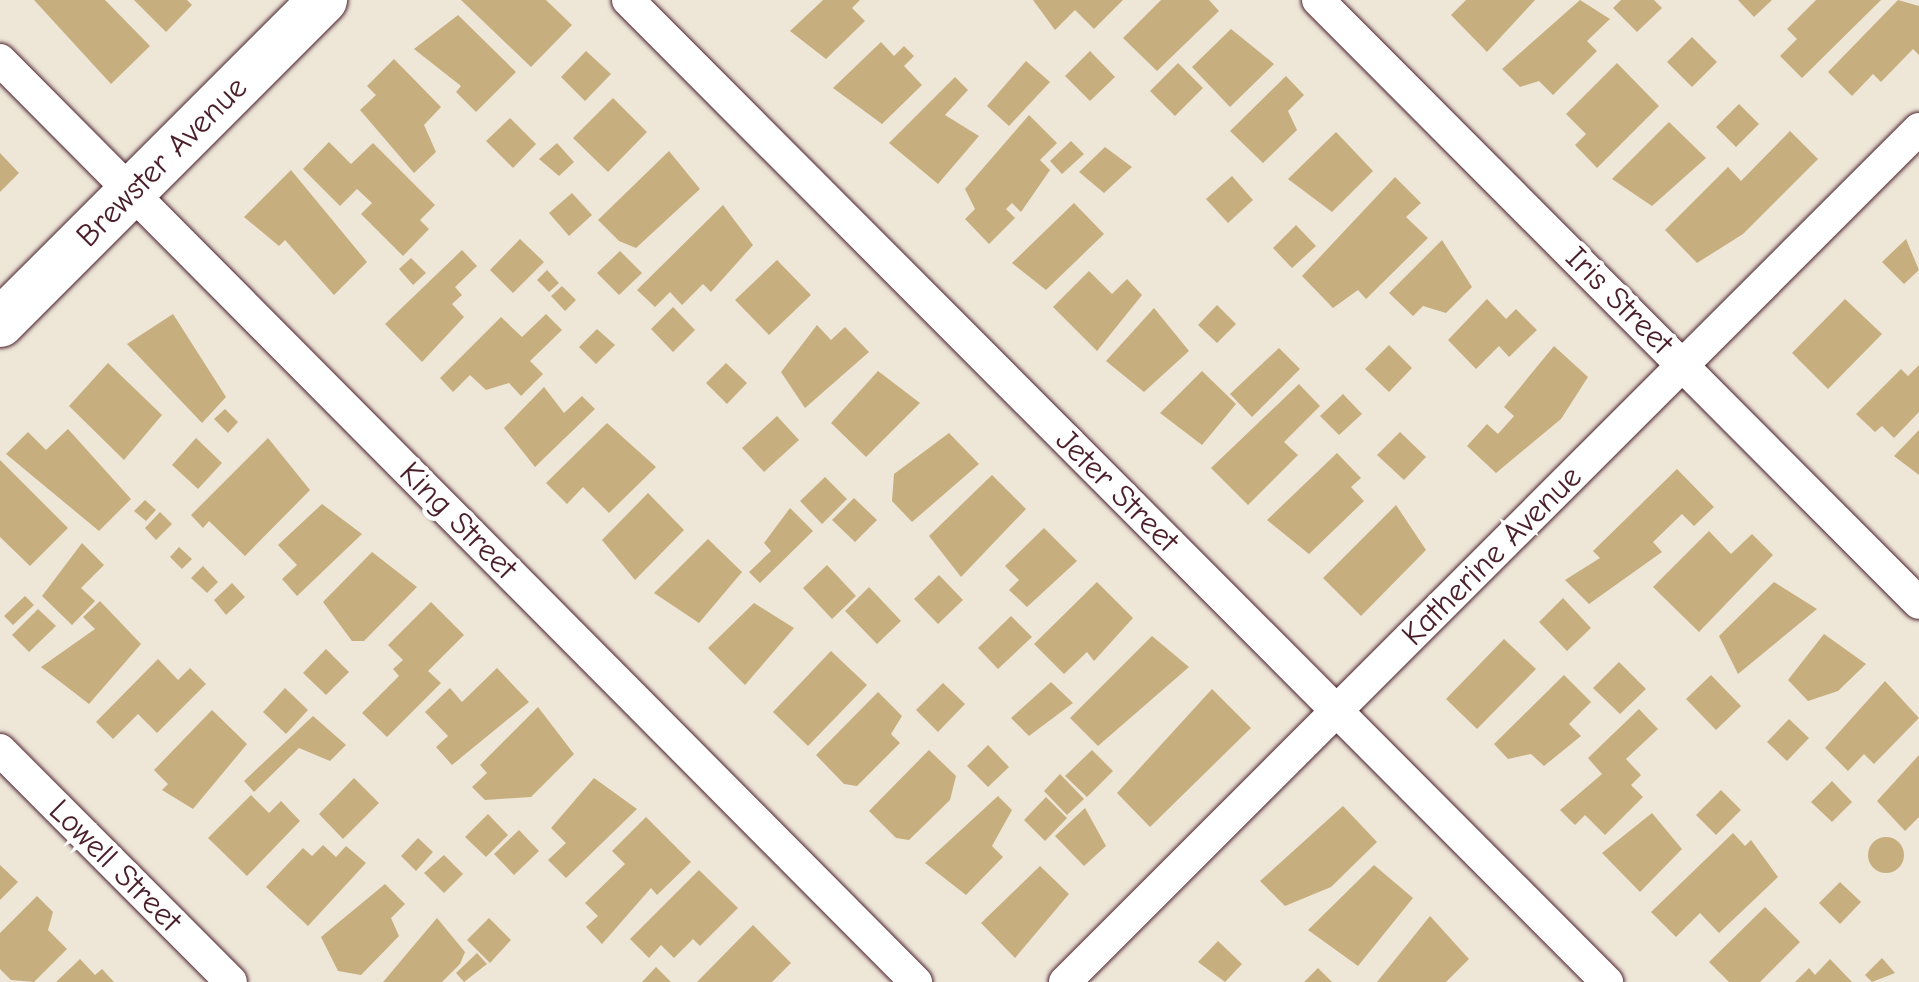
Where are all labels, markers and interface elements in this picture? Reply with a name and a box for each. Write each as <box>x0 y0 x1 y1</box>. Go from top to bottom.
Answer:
street label: Brewster Avenue <box>69 69 255 255</box>
street label: Iris Street <box>1557 239 1681 363</box>
street label: Jeter Street <box>1047 421 1187 561</box>
street label: King Street <box>391 454 525 588</box>
street label: Katherine Avenue <box>1394 458 1590 654</box>
street label: Lowell Street <box>41 792 189 940</box>

